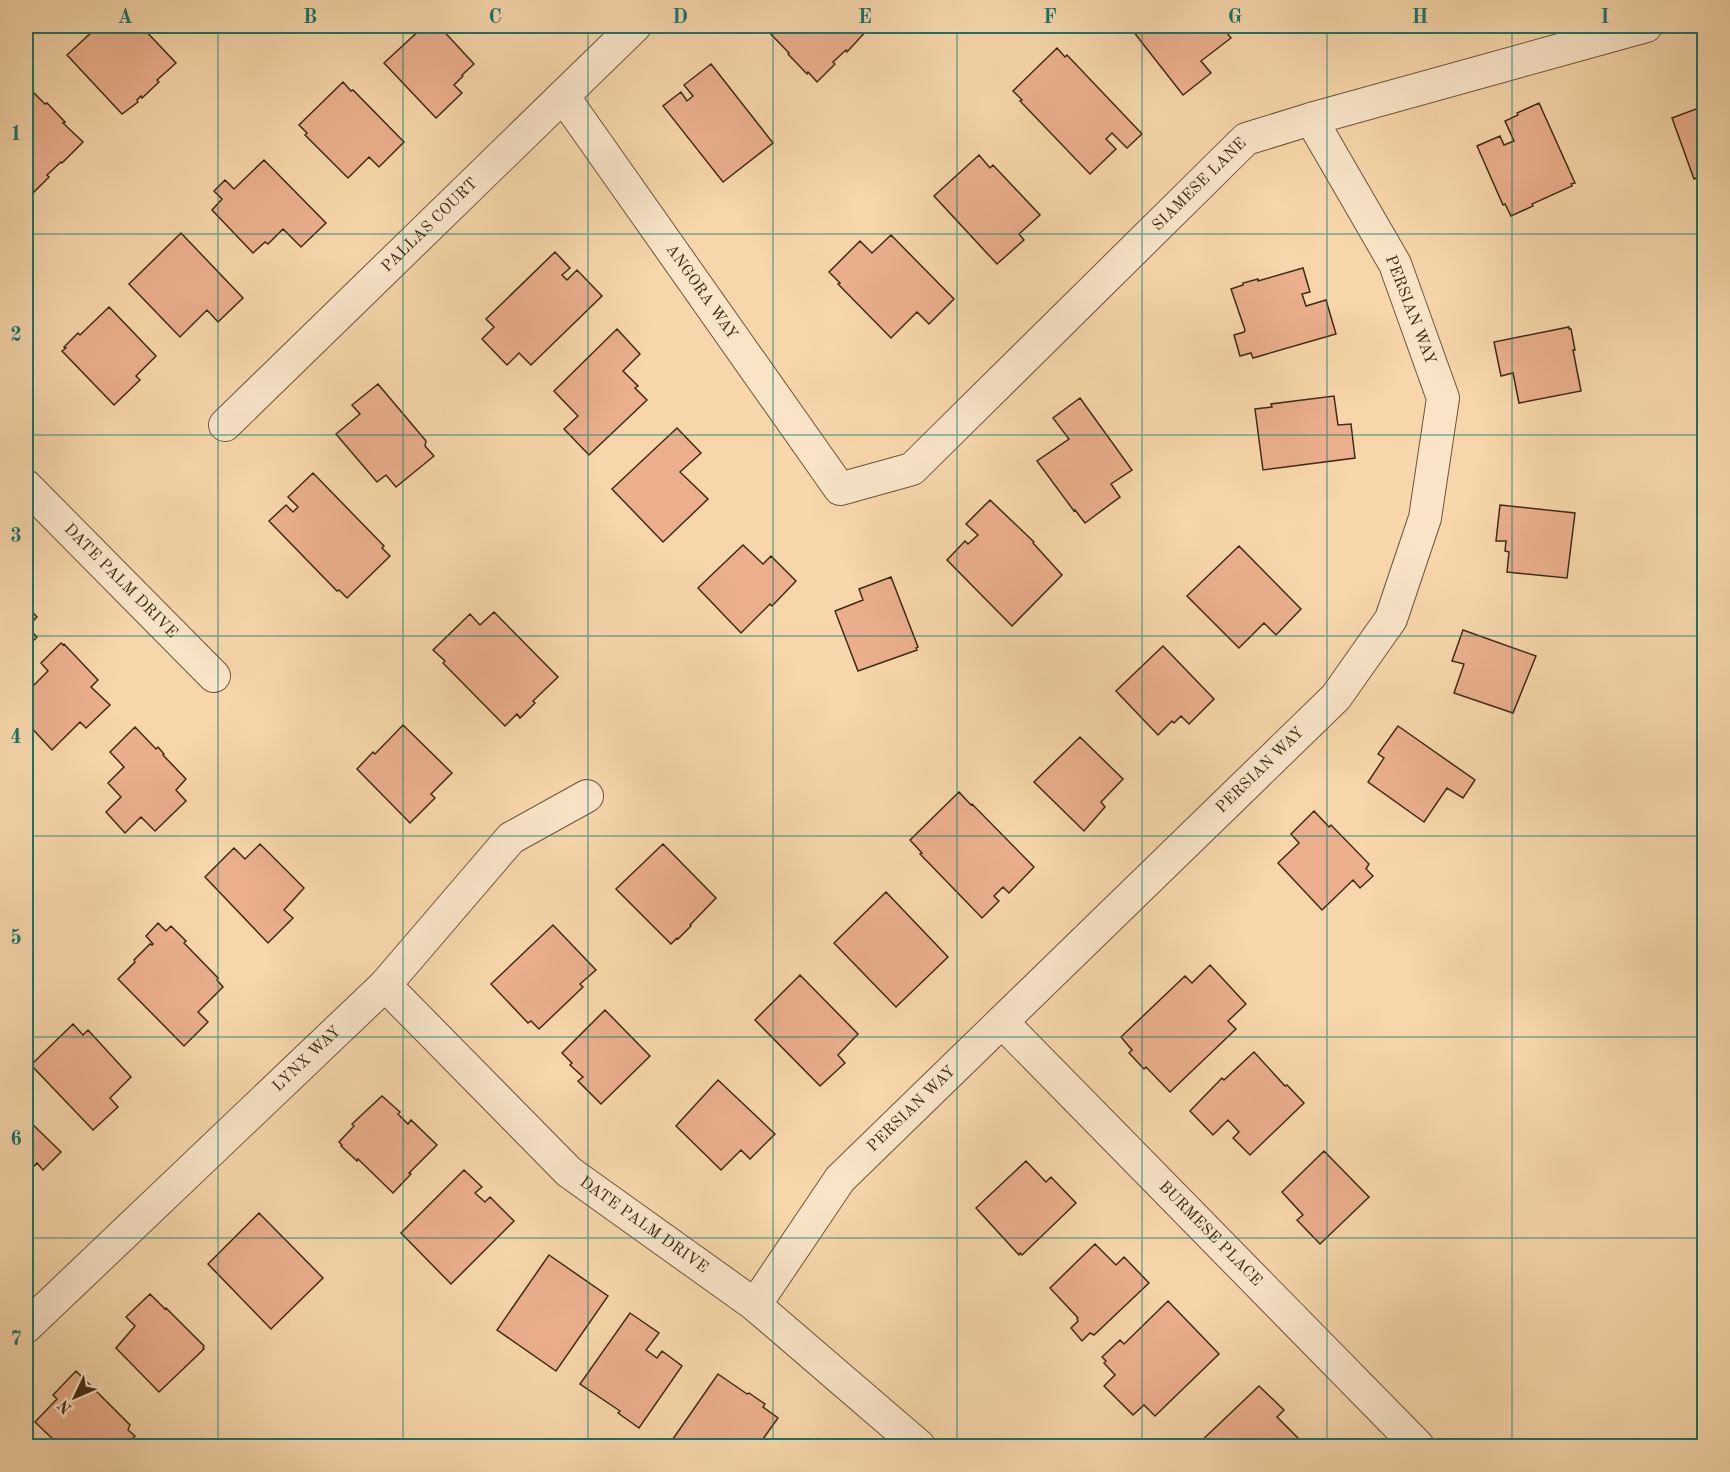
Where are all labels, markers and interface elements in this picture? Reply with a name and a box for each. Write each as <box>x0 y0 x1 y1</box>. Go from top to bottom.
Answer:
text: A <box>117 8 133 28</box>
text: B <box>303 8 317 28</box>
text: C <box>488 8 502 28</box>
text: D <box>672 8 688 28</box>
text: E <box>858 8 872 28</box>
text: F <box>1043 8 1057 28</box>
text: G <box>1228 8 1242 28</box>
text: H <box>1412 8 1428 28</box>
text: I <box>1601 8 1609 28</box>
text: 1 <box>10 125 22 145</box>
street label: SIAMESE LANE <box>1150 135 1250 234</box>
street label: PALLAS COURT <box>379 176 481 276</box>
street label: ANGORA WAY <box>662 242 740 343</box>
street label: PERSIAN WAY <box>1382 253 1438 367</box>
text: 2 <box>10 326 22 346</box>
street label: DATE PALM DRIVE <box>61 521 180 641</box>
text: 3 <box>10 527 22 547</box>
street label: PERSIAN WAY <box>1213 724 1307 817</box>
text: 4 <box>10 728 22 748</box>
text: 5 <box>10 928 22 949</box>
street label: LYNX WAY <box>270 1023 344 1095</box>
street label: PERSIAN WAY <box>865 1063 959 1155</box>
text: 6 <box>10 1130 22 1150</box>
street label: DATE PALM DRIVE <box>576 1174 711 1276</box>
street label: BURMESE PLACE <box>1155 1179 1265 1289</box>
text: 7 <box>10 1330 22 1350</box>
north arrow <box>45 1367 105 1427</box>
text: N <box>55 1396 76 1416</box>

